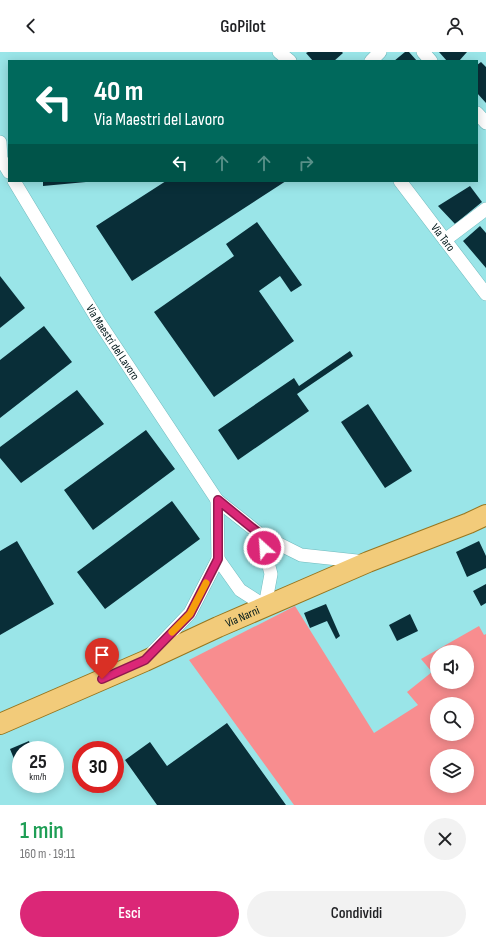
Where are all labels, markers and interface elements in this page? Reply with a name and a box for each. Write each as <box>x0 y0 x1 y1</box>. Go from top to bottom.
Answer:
icon: back <box>20 15 42 37</box>
icon: person <box>444 15 466 37</box>
text: GoPilot <box>220 16 266 37</box>
text: 40 m <box>94 75 143 108</box>
icon: left <box>28 76 80 128</box>
text: Via Maestri del Lavoro <box>94 109 224 130</box>
icon: left <box>169 152 191 174</box>
icon: ahead <box>211 152 233 174</box>
icon: ahead <box>253 152 275 174</box>
icon: right <box>295 152 317 174</box>
street label: Via Taro <box>427 221 458 255</box>
street label: Via Maestri del Lavoro <box>82 302 142 383</box>
position arrow <box>243 527 285 569</box>
street label: Via Narni <box>223 603 262 631</box>
pin <box>85 638 119 679</box>
icon: arrive <box>91 644 113 666</box>
map controls <box>430 645 474 793</box>
button: sound <box>430 645 474 689</box>
button: search <box>430 697 474 741</box>
speed limit sign: 30 <box>72 741 124 793</box>
button: layers <box>430 749 474 793</box>
text: 25 <box>29 750 47 774</box>
text: km/h <box>29 771 47 783</box>
text: 1 min <box>20 816 64 845</box>
button: close <box>424 818 466 860</box>
text: 160 m · 19:11 <box>20 846 75 862</box>
button: Esci <box>20 891 239 937</box>
button: Condividi <box>247 891 466 937</box>

